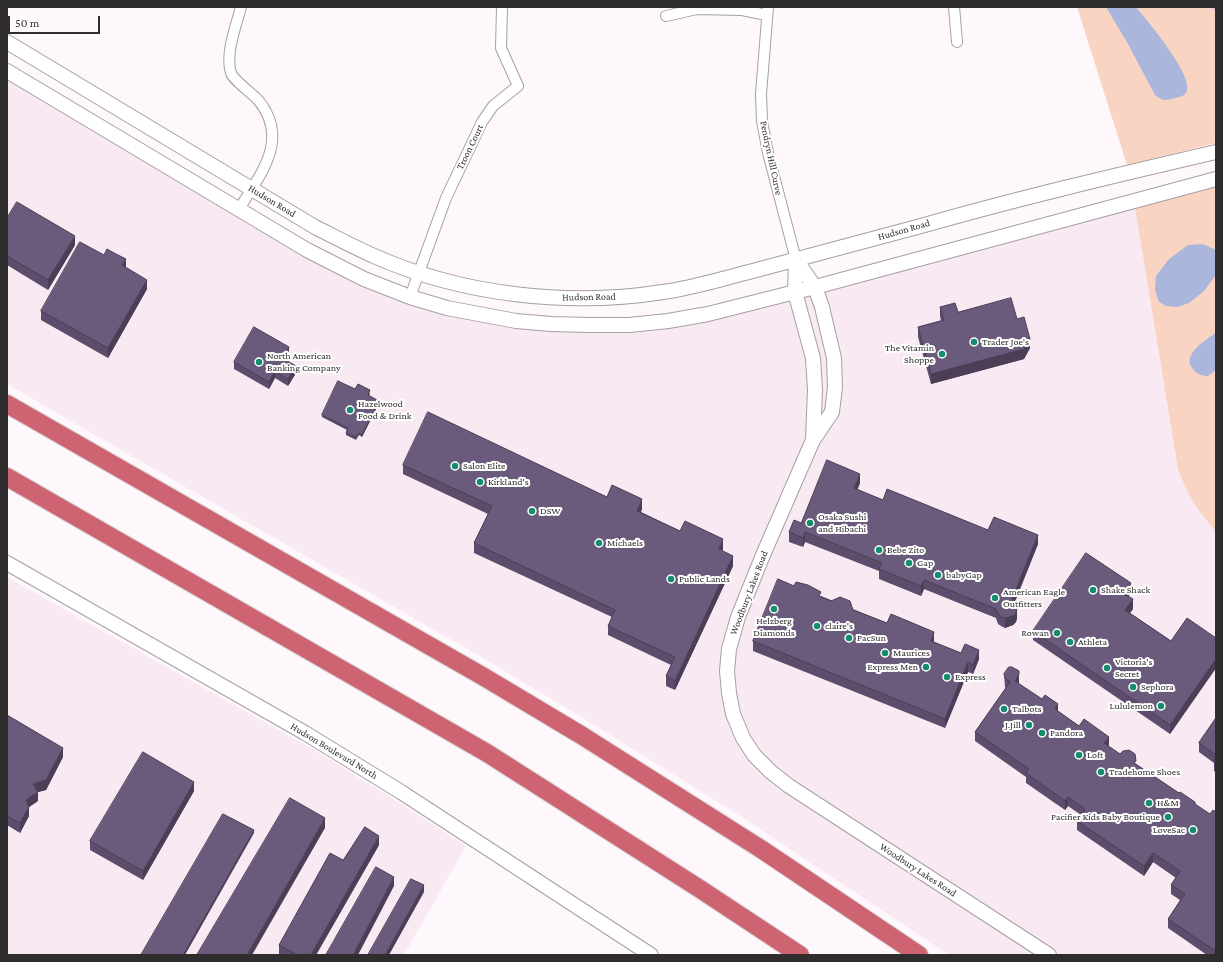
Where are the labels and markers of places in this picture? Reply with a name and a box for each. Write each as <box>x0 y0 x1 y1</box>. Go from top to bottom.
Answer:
place label: Trader Joe's <box>982 336 1029 348</box>
marker: Trader Joe's <box>969 337 979 347</box>
place label: The Vitamin Shoppe <box>885 342 934 366</box>
marker: The Vitamin Shoppe <box>937 349 947 359</box>
place label: North American Banking Company <box>267 350 341 374</box>
marker: North American Banking Company <box>254 357 264 367</box>
place label: Hazelwood Food & Drink <box>358 398 412 422</box>
marker: Hazelwood Food & Drink <box>345 405 355 415</box>
place label: Salon Elite <box>463 460 505 472</box>
marker: Salon Elite <box>450 461 460 471</box>
place label: Kirkland's <box>488 476 529 488</box>
marker: Kirkland's <box>475 477 485 487</box>
place label: DSW <box>540 505 560 517</box>
marker: DSW <box>527 506 537 516</box>
place label: Osaka Sushi and Hibachi <box>818 511 866 534</box>
marker: Osaka Sushi and Hibachi <box>805 518 815 528</box>
place label: Michaels <box>607 537 643 549</box>
marker: Michaels <box>594 538 604 548</box>
place label: Bebe Zito <box>887 544 924 556</box>
marker: Bebe Zito <box>874 545 884 555</box>
place label: Gap <box>917 557 933 569</box>
marker: Gap <box>904 558 914 568</box>
place label: babyGap <box>946 569 982 581</box>
marker: babyGap <box>933 570 943 580</box>
place label: Public Lands <box>679 573 730 585</box>
marker: Public Lands <box>666 574 676 584</box>
place label: Shake Shack <box>1101 584 1150 596</box>
marker: Shake Shack <box>1088 585 1098 595</box>
place label: American Eagle Outfitters <box>1003 586 1065 610</box>
marker: American Eagle Outfitters <box>990 593 1000 603</box>
marker: Helzberg Diamonds <box>769 604 779 614</box>
place label: Helzberg Diamonds <box>753 615 795 638</box>
place label: claire's <box>825 620 853 632</box>
marker: claire's <box>812 621 822 631</box>
place label: Rowan <box>1021 627 1049 639</box>
marker: Rowan <box>1052 628 1062 638</box>
place label: PacSun <box>857 632 886 644</box>
marker: PacSun <box>844 633 854 643</box>
place label: Athleta <box>1078 636 1107 648</box>
marker: Athleta <box>1065 637 1075 647</box>
place label: Maurices <box>893 647 930 659</box>
marker: Maurices <box>880 648 890 658</box>
place label: Victoria's Secret <box>1115 656 1153 680</box>
place label: Express Men <box>867 661 918 673</box>
marker: Express Men <box>921 662 931 672</box>
marker: Victoria's Secret <box>1102 663 1112 673</box>
place label: Express <box>955 671 986 683</box>
marker: Express <box>942 672 952 682</box>
place label: Sephora <box>1141 681 1174 693</box>
marker: Sephora <box>1128 682 1138 692</box>
place label: Lululemon <box>1109 700 1153 712</box>
marker: Lululemon <box>1156 701 1166 711</box>
place label: Talbots <box>1012 703 1042 715</box>
marker: Talbots <box>999 704 1009 714</box>
place label: J.Jill <box>1005 719 1021 731</box>
marker: J.Jill <box>1024 720 1034 730</box>
place label: Pandora <box>1050 727 1083 739</box>
marker: Pandora <box>1037 728 1047 738</box>
place label: Loft <box>1087 749 1103 761</box>
marker: Loft <box>1074 750 1084 760</box>
place label: Tradehome Shoes <box>1109 766 1180 778</box>
marker: Tradehome Shoes <box>1096 767 1106 777</box>
place label: H&M <box>1157 797 1179 809</box>
marker: H&M <box>1144 798 1154 808</box>
place label: Pacifier Kids Baby Boutique <box>1051 811 1160 823</box>
marker: Pacifier Kids Baby Boutique <box>1163 812 1173 822</box>
place label: LoveSac <box>1153 824 1185 836</box>
marker: LoveSac <box>1188 825 1198 835</box>

